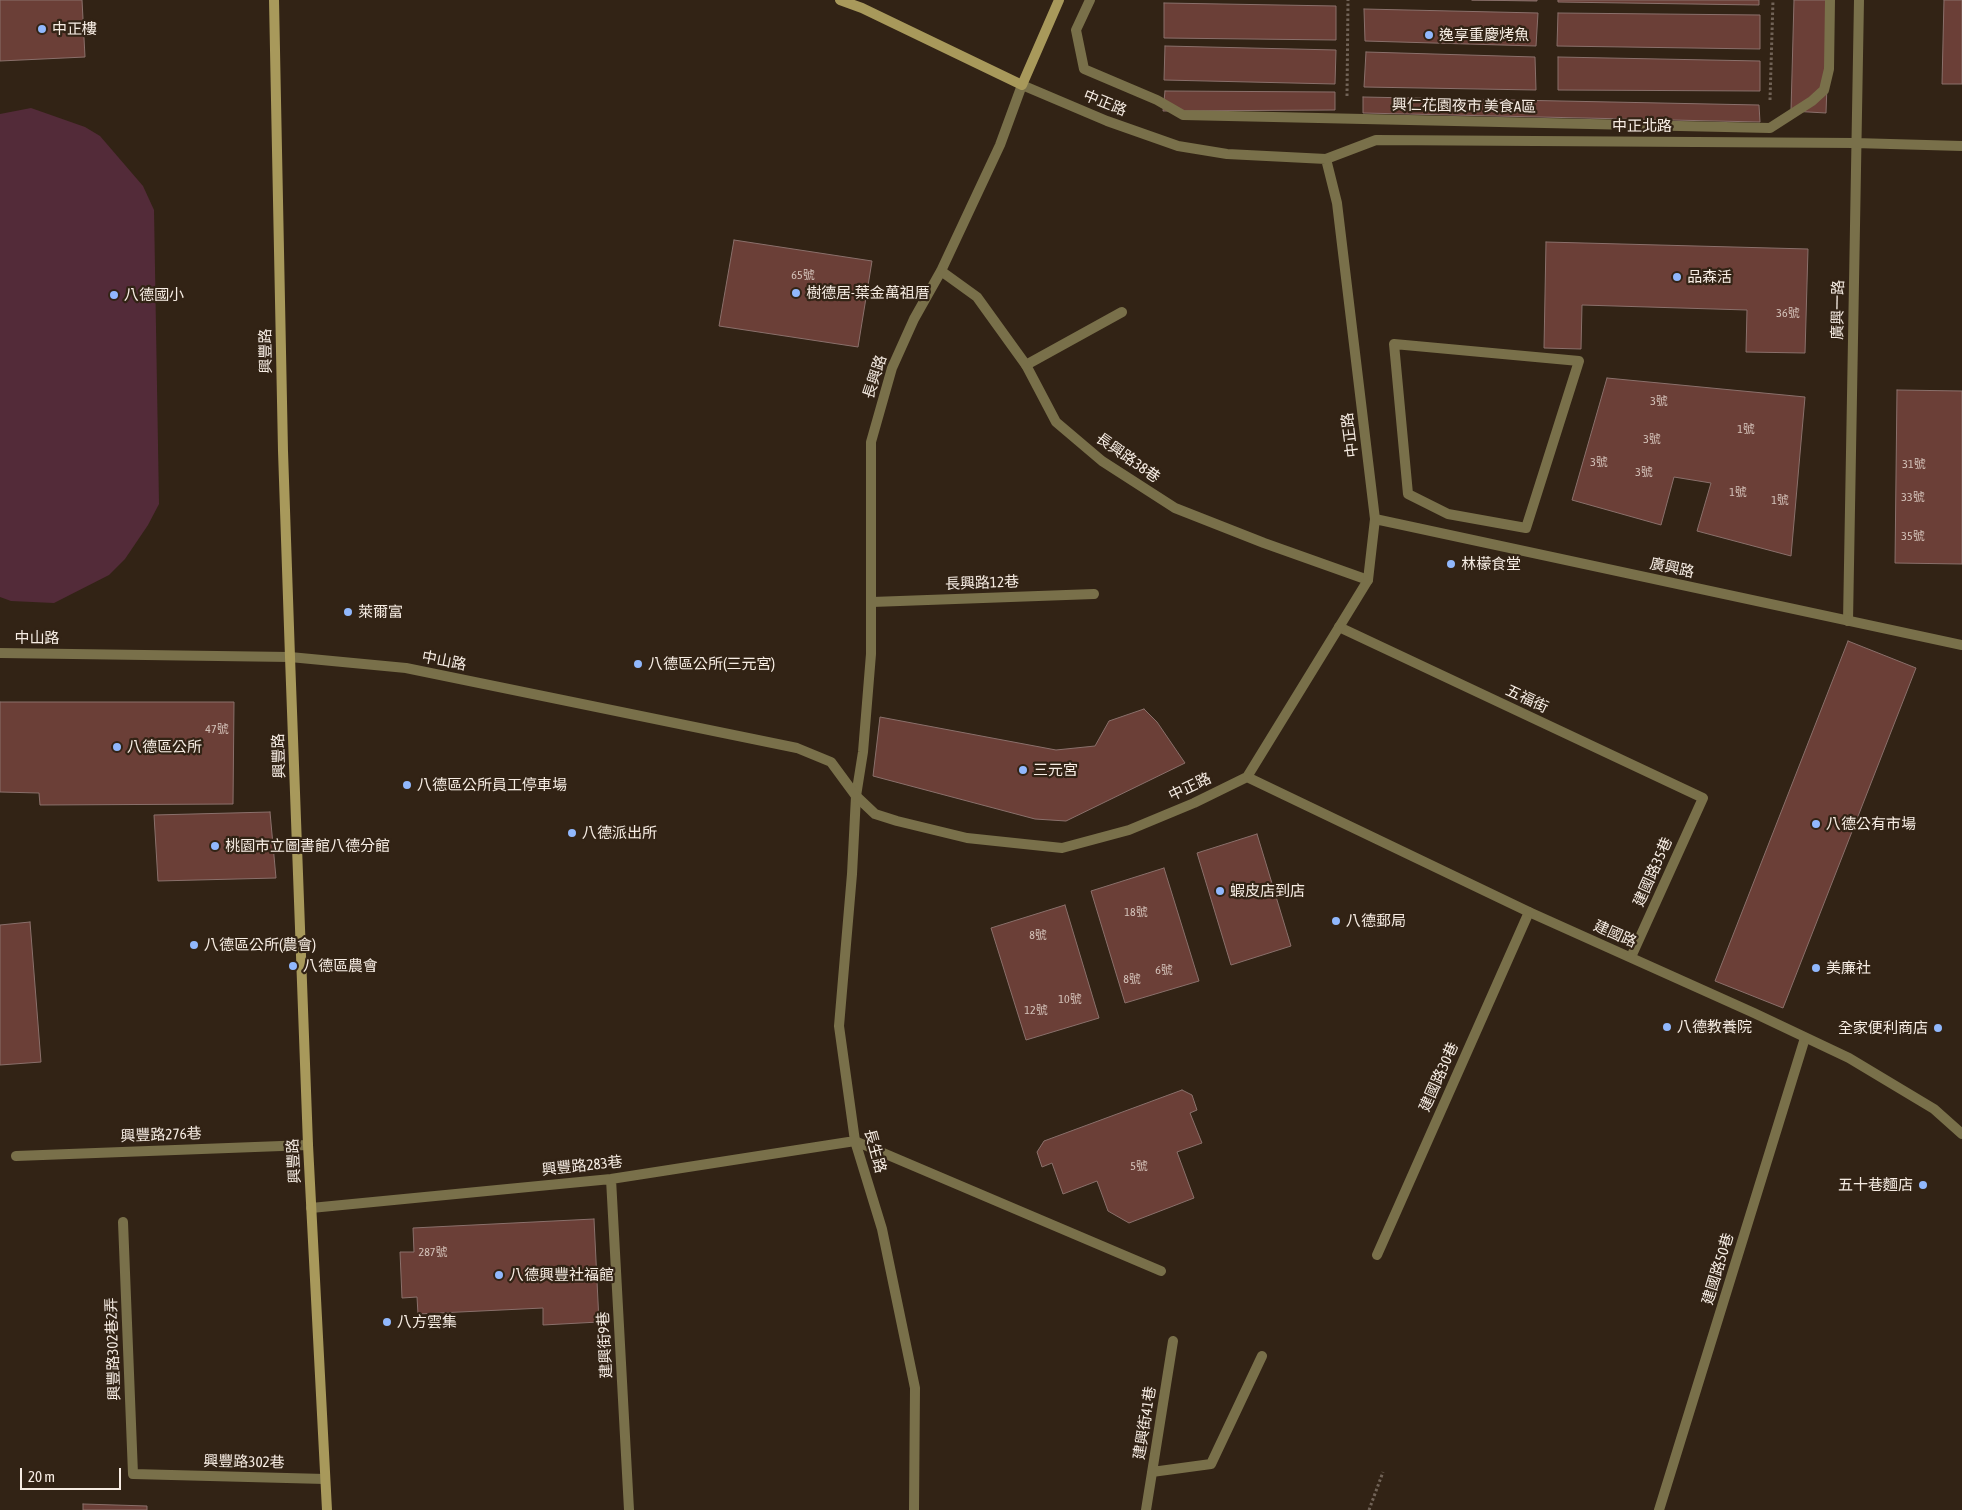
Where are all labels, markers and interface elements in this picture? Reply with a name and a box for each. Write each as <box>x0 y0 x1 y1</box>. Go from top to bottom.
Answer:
place label: 中正樓 <box>52 20 97 38</box>
marker: 中正樓 <box>36 23 48 35</box>
place label: 逸享重慶烤魚 <box>1439 26 1529 44</box>
marker: 逸享重慶烤魚 <box>1423 29 1435 41</box>
street label: 中正路 <box>1081 86 1129 120</box>
street label: 興仁花園夜市 美食A區 <box>1392 96 1536 116</box>
street label: 中正北路 <box>1612 117 1672 135</box>
house number: 65號 <box>791 268 815 282</box>
place label: 品森活 <box>1687 268 1732 286</box>
marker: 品森活 <box>1671 271 1683 283</box>
street label: 廣興一路 <box>1828 280 1848 340</box>
place label: 樹德居-葉金萬祖厝 <box>806 284 930 302</box>
place label: 八德國小 <box>124 286 184 304</box>
marker: 樹德居-葉金萬祖厝 <box>790 287 802 299</box>
marker: 八德國小 <box>108 289 120 301</box>
house number: 36號 <box>1776 306 1800 320</box>
street label: 興豐路 <box>257 328 275 374</box>
street label: 長興路 <box>859 353 891 401</box>
house number: 3號 <box>1650 394 1668 408</box>
street label: 中正路 <box>1338 412 1362 458</box>
house number: 1號 <box>1737 422 1755 436</box>
street label: 長興路38巷 <box>1092 429 1164 487</box>
house number: 3號 <box>1643 432 1661 446</box>
house number: 3號 <box>1590 455 1608 469</box>
house number: 31號 <box>1902 457 1926 471</box>
house number: 3號 <box>1635 465 1653 479</box>
house number: 1號 <box>1729 485 1747 499</box>
house number: 33號 <box>1901 490 1925 504</box>
house number: 1號 <box>1771 493 1789 507</box>
house number: 35號 <box>1901 529 1925 543</box>
place label: 林檬食堂 <box>1461 555 1521 573</box>
street label: 廣興路 <box>1648 555 1696 581</box>
marker: 林檬食堂 <box>1445 558 1457 570</box>
street label: 長興路12巷 <box>945 573 1019 593</box>
place label: 萊爾富 <box>358 603 403 621</box>
marker: 萊爾富 <box>342 606 354 618</box>
street label: 中山路 <box>15 629 59 647</box>
street label: 中山路 <box>420 648 468 674</box>
place label: 八德區公所(三元宮) <box>648 655 775 673</box>
marker: 八德區公所(三元宮) <box>632 658 644 670</box>
street label: 五福街 <box>1503 681 1551 717</box>
house number: 47號 <box>205 722 229 736</box>
street label: 興豐路 <box>269 733 289 779</box>
place label: 八德區公所 <box>127 738 202 756</box>
marker: 八德區公所 <box>111 741 123 753</box>
place label: 三元宮 <box>1033 761 1078 779</box>
marker: 三元宮 <box>1017 764 1029 776</box>
street label: 中正路 <box>1166 769 1214 805</box>
place label: 八德區公所員工停車場 <box>417 776 567 794</box>
marker: 八德區公所員工停車場 <box>401 779 413 791</box>
place label: 八德公有市場 <box>1826 815 1916 833</box>
marker: 八德公有市場 <box>1810 818 1822 830</box>
place label: 八德派出所 <box>582 824 657 842</box>
marker: 八德派出所 <box>566 827 578 839</box>
street label: 建國路35巷 <box>1630 834 1676 910</box>
place label: 桃園市立圖書館八德分館 <box>225 837 390 855</box>
marker: 桃園市立圖書館八德分館 <box>209 840 221 852</box>
place label: 蝦皮店到店 <box>1230 882 1305 900</box>
marker: 蝦皮店到店 <box>1214 885 1226 897</box>
house number: 18號 <box>1124 905 1148 919</box>
place label: 八德郵局 <box>1346 912 1406 930</box>
marker: 八德郵局 <box>1330 915 1342 927</box>
street label: 建國路 <box>1591 917 1639 951</box>
house number: 8號 <box>1029 928 1047 942</box>
place label: 八德區公所(農會) <box>204 936 316 954</box>
marker: 八德區公所(農會) <box>188 939 200 951</box>
place label: 八德區農會 <box>303 957 378 975</box>
place label: 美廉社 <box>1826 959 1871 977</box>
marker: 八德區農會 <box>287 960 299 972</box>
marker: 美廉社 <box>1810 962 1822 974</box>
house number: 6號 <box>1155 963 1173 977</box>
house number: 8號 <box>1123 972 1141 986</box>
house number: 10號 <box>1058 992 1082 1006</box>
house number: 12號 <box>1024 1003 1048 1017</box>
place label: 八德教養院 <box>1677 1018 1752 1036</box>
place label: 全家便利商店 <box>1838 1019 1928 1037</box>
marker: 八德教養院 <box>1661 1021 1673 1033</box>
marker: 全家便利商店 <box>1932 1022 1944 1034</box>
street label: 建國路30巷 <box>1416 1039 1462 1115</box>
street label: 興豐路276巷 <box>120 1125 202 1145</box>
street label: 長生路 <box>860 1127 890 1175</box>
street label: 興豐路 <box>284 1138 304 1184</box>
street label: 興豐路283巷 <box>541 1153 623 1179</box>
house number: 5號 <box>1130 1159 1148 1173</box>
place label: 五十巷麵店 <box>1838 1176 1913 1194</box>
marker: 五十巷麵店 <box>1917 1179 1929 1191</box>
street label: 建國路50巷 <box>1699 1231 1737 1307</box>
house number: 287號 <box>419 1245 447 1259</box>
place label: 八德興豐社福館 <box>509 1266 614 1284</box>
marker: 八德興豐社福館 <box>493 1269 505 1281</box>
street label: 興豐路302巷2弄 <box>102 1297 124 1401</box>
street label: 建興街9巷 <box>594 1311 616 1379</box>
place label: 八方雲集 <box>397 1313 457 1331</box>
marker: 八方雲集 <box>381 1316 393 1328</box>
street label: 建興街41巷 <box>1130 1385 1160 1461</box>
street label: 興豐路302巷 <box>203 1452 285 1472</box>
scale bar <box>22 1458 124 1490</box>
text: 20 m <box>28 1468 55 1485</box>

